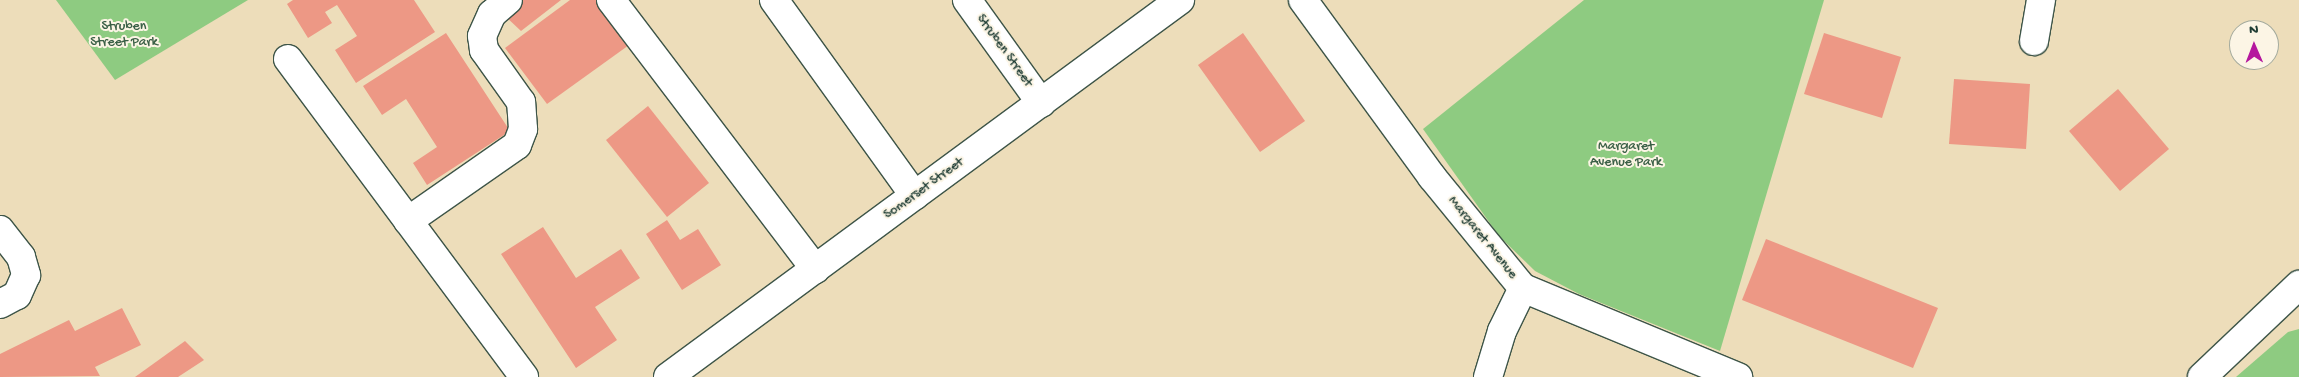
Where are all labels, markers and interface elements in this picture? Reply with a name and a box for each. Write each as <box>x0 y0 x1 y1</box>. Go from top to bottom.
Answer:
street label: Struben Street <box>972 11 1036 91</box>
park label: Struben Street Park <box>90 19 158 52</box>
north arrow <box>2229 20 2279 70</box>
text: N <box>2249 22 2258 39</box>
park label: Margaret Avenue Park <box>1590 139 1662 172</box>
street label: Somerset Street <box>881 154 967 224</box>
street label: Margaret Avenue <box>1444 193 1520 283</box>

